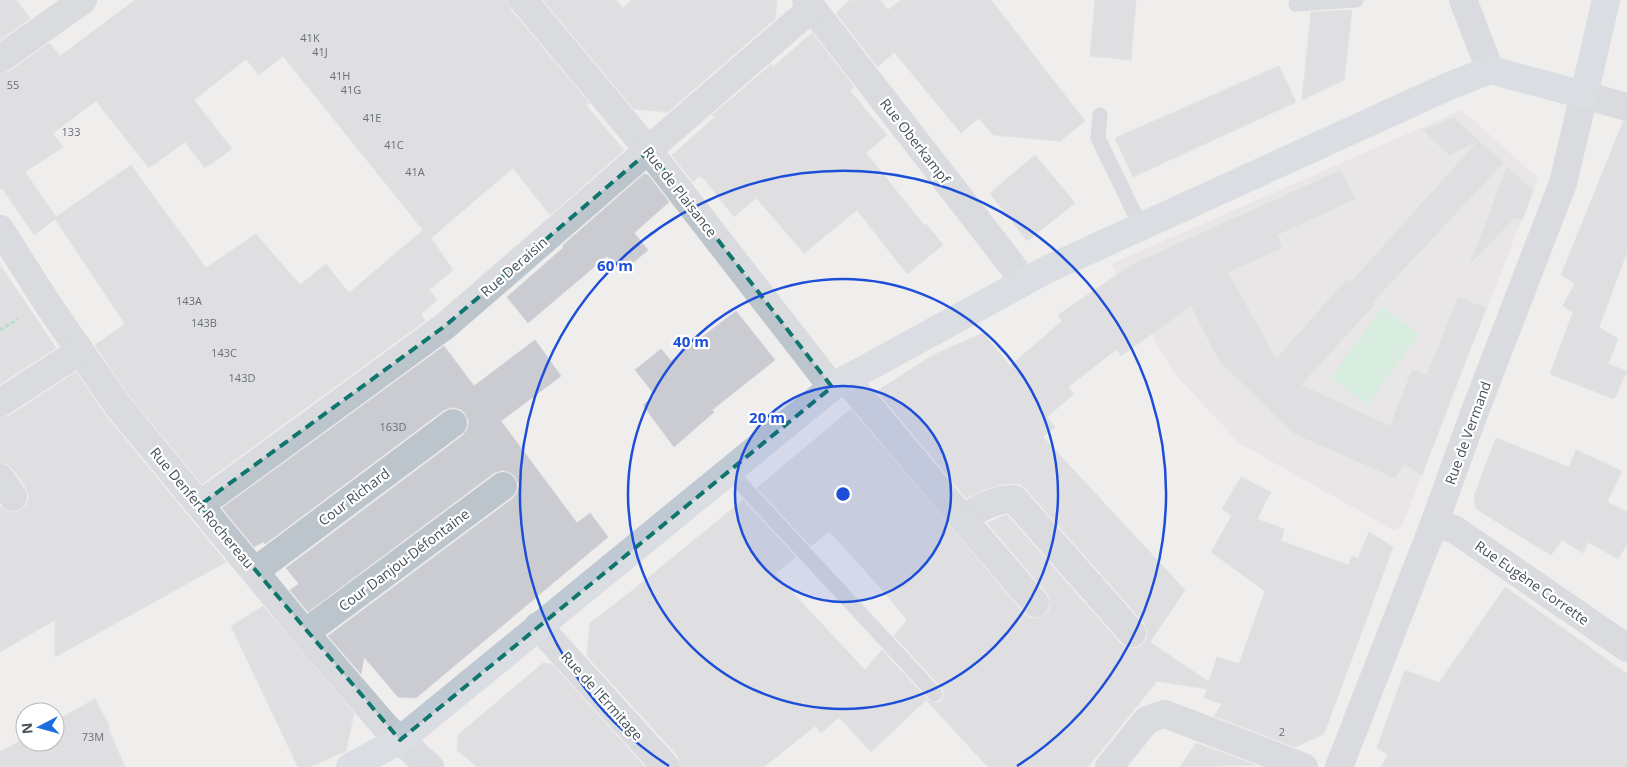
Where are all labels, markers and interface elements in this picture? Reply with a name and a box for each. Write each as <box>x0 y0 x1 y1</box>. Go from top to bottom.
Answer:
house number: 41K <box>300 30 320 45</box>
house number: 41J <box>312 44 328 59</box>
house number: 41H <box>330 68 350 83</box>
house number: 55 <box>7 77 19 92</box>
house number: 41G <box>341 82 361 97</box>
street label: Rue Oberkampf <box>876 94 955 188</box>
house number: 41E <box>363 110 381 125</box>
house number: 133 <box>62 124 80 139</box>
house number: 41C <box>384 137 404 152</box>
street label: Rue de Plaisance <box>639 143 722 241</box>
house number: 41A <box>405 164 425 179</box>
street label: Rue Deraisin <box>476 232 551 301</box>
text: 60 m <box>597 255 633 275</box>
house number: 143A <box>176 293 202 308</box>
house number: 143B <box>191 315 217 330</box>
text: 40 m <box>673 331 709 351</box>
house number: 143C <box>211 345 237 360</box>
house number: 143D <box>229 370 255 385</box>
street label: Rue de Vermand <box>1440 379 1495 487</box>
text: 20 m <box>749 407 785 427</box>
house number: 163D <box>380 419 406 434</box>
street label: Rue Denfert Rochereau <box>146 443 259 572</box>
street label: Cour Richard <box>314 464 393 530</box>
centre of rings <box>834 485 852 503</box>
street label: Cour Danjou-Défontaine <box>334 504 473 615</box>
street label: Rue Eugène Corrette <box>1472 536 1593 629</box>
street label: Rue de l'Ermitage <box>557 647 648 744</box>
north arrow <box>15 702 65 752</box>
text: N <box>17 722 37 735</box>
house number: 2 <box>1279 724 1285 739</box>
house number: 73M <box>82 729 104 744</box>

